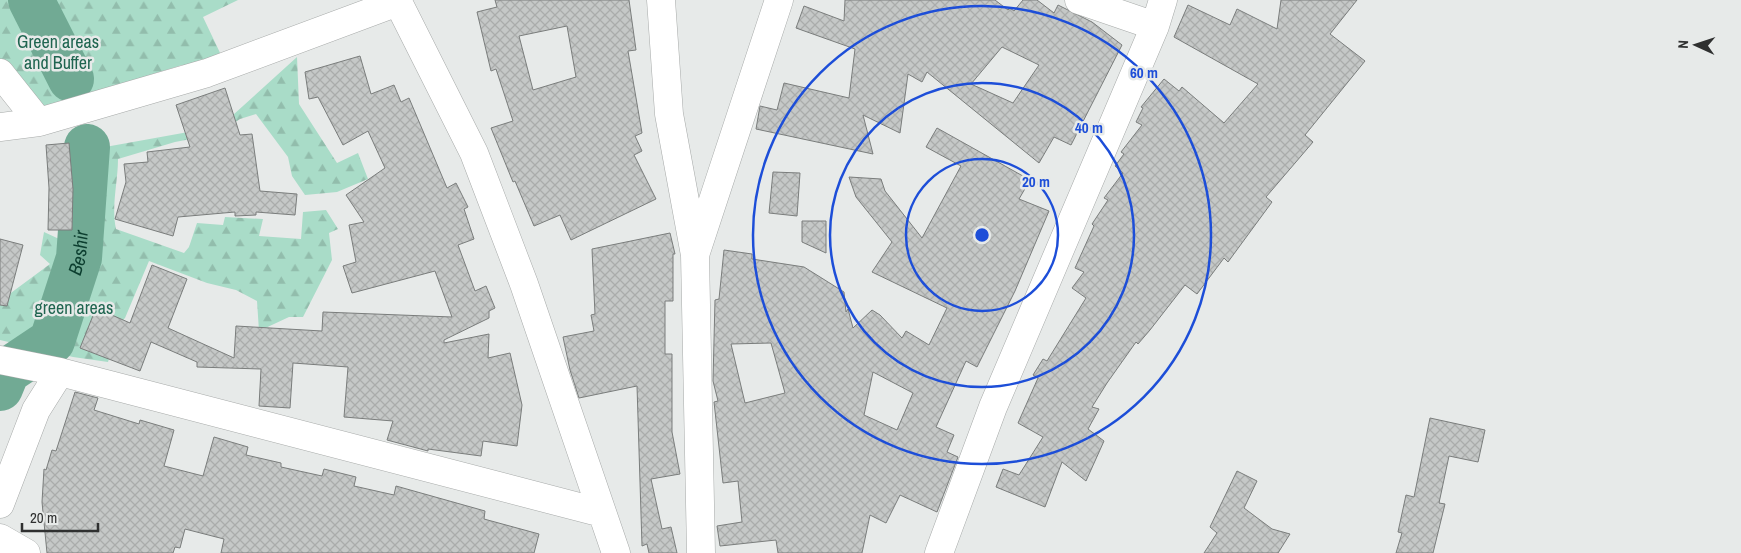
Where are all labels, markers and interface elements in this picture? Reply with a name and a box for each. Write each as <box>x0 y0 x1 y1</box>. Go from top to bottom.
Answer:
north arrow <box>1671 20 1721 70</box>
park label: Green areas and Buffer <box>17 29 99 75</box>
text: N <box>1674 40 1692 49</box>
text: 60 m <box>1130 62 1158 83</box>
text: 40 m <box>1075 117 1103 138</box>
text: 20 m <box>1022 171 1050 192</box>
centre of rings <box>973 226 991 244</box>
water label: Beshir <box>61 229 94 278</box>
park label: green areas <box>35 295 113 320</box>
scale bar <box>22 500 99 532</box>
text: 20 m <box>30 507 57 528</box>

